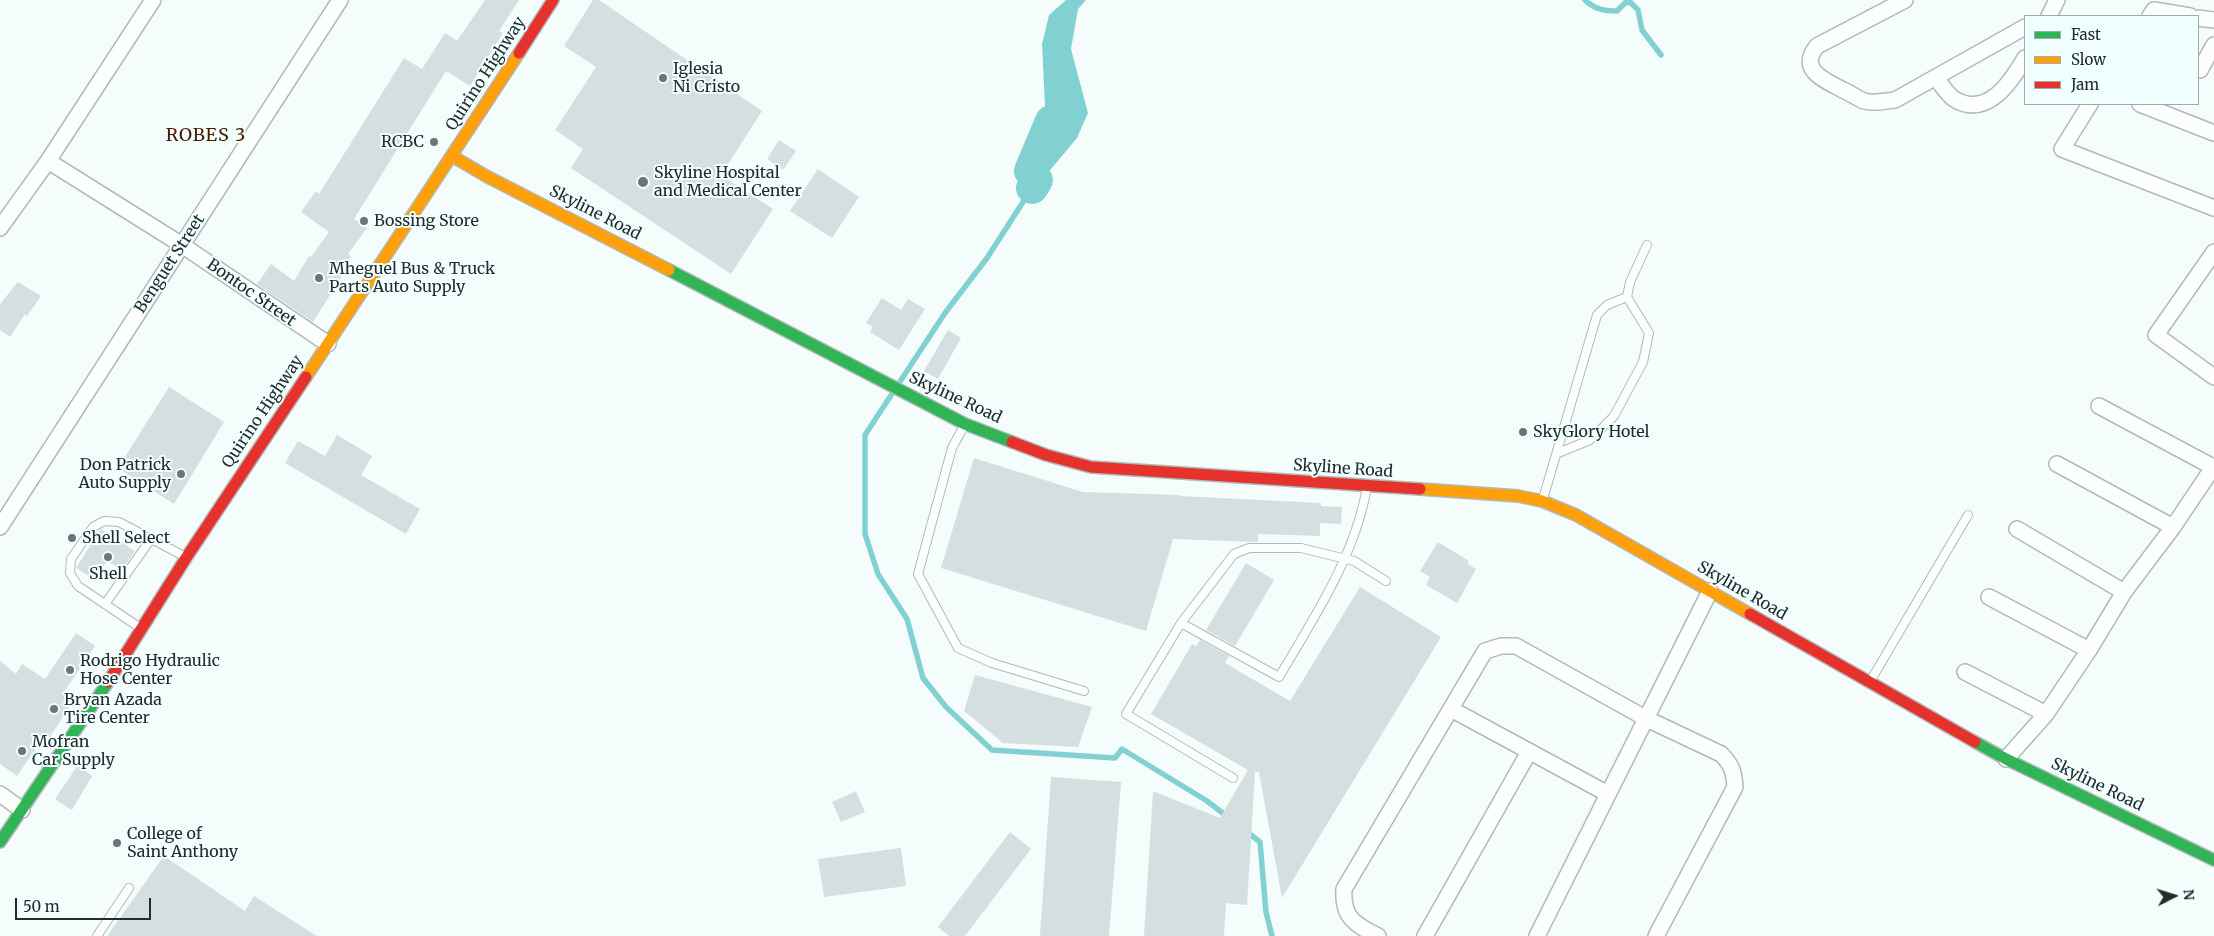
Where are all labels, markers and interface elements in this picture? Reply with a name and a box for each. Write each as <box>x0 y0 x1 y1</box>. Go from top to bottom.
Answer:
street label: Quirino Highway <box>442 14 530 134</box>
legend <box>2024 15 2199 105</box>
text: Fast <box>2071 25 2101 44</box>
text: Slow <box>2071 50 2106 69</box>
place label: Iglesia Ni Cristo <box>673 59 740 97</box>
marker: Iglesia Ni Cristo <box>657 72 669 84</box>
text: Jam <box>2071 75 2099 94</box>
district label: ROBES 3 <box>165 125 247 147</box>
place label: RCBC <box>381 132 424 152</box>
marker: RCBC <box>428 136 440 148</box>
place label: Skyline Hospital and Medical Center <box>654 163 802 201</box>
marker: Skyline Hospital and Medical Center <box>636 175 650 189</box>
street label: Skyline Road <box>546 182 644 244</box>
street label: Benguet Street <box>131 211 209 317</box>
place label: Bossing Store <box>374 211 479 231</box>
marker: Bossing Store <box>358 215 370 227</box>
street label: Bontoc Street <box>203 255 299 331</box>
place label: Mheguel Bus & Truck Parts Auto Supply <box>329 259 495 297</box>
marker: Mheguel Bus & Truck Parts Auto Supply <box>313 272 325 284</box>
street label: Quirino Highway <box>218 352 308 472</box>
street label: Skyline Road <box>906 368 1004 428</box>
place label: SkyGlory Hotel <box>1533 422 1650 442</box>
marker: SkyGlory Hotel <box>1517 426 1529 438</box>
place label: Don Patrick Auto Supply <box>78 455 171 493</box>
street label: Skyline Road <box>1292 456 1394 482</box>
marker: Don Patrick Auto Supply <box>175 468 187 480</box>
place label: Shell Select <box>82 528 170 548</box>
marker: Shell Select <box>66 532 78 544</box>
marker: Shell <box>102 551 114 563</box>
street label: Skyline Road <box>1694 558 1790 624</box>
place label: Shell <box>89 564 127 584</box>
place label: Rodrigo Hydraulic Hose Center <box>80 651 220 689</box>
marker: Rodrigo Hydraulic Hose Center <box>64 664 76 676</box>
place label: Bryan Azada Tire Center <box>64 690 162 728</box>
marker: Bryan Azada Tire Center <box>48 703 60 715</box>
place label: Mofran Car Supply <box>32 732 115 770</box>
marker: Mofran Car Supply <box>16 745 28 757</box>
street label: Skyline Road <box>2048 754 2146 816</box>
place label: College of Saint Anthony <box>127 824 238 862</box>
marker: College of Saint Anthony <box>111 837 123 849</box>
north arrow <box>2149 871 2199 921</box>
scale bar <box>18 888 154 920</box>
text: N <box>2179 888 2198 901</box>
text: 50 m <box>23 897 60 916</box>

